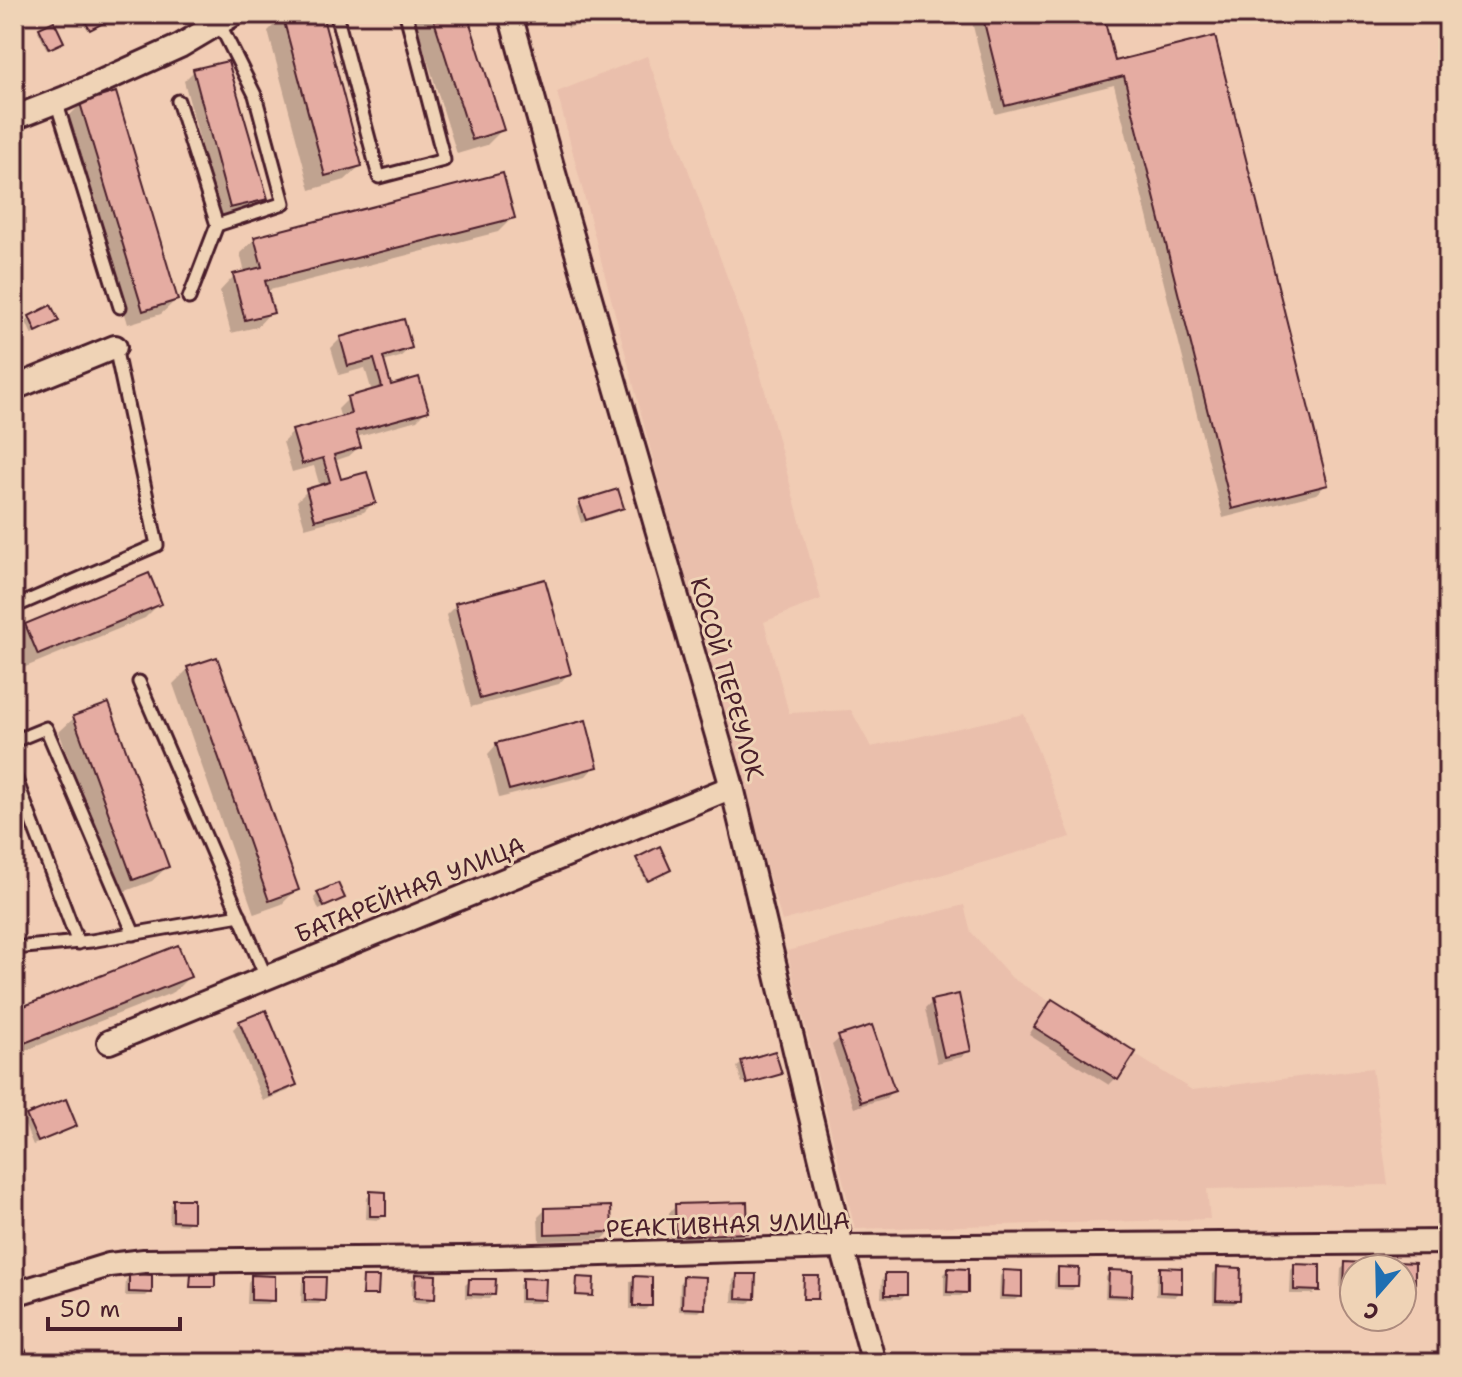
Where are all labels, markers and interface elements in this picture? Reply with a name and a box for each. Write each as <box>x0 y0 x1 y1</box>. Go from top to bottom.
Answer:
street label: КОСОЙ ПЕРЕУЛОК <box>683 574 771 785</box>
street label: БАТАРЕЙНАЯ УЛИЦА <box>290 829 530 951</box>
street label: РЕАКТИВНАЯ УЛИЦА <box>605 1205 851 1245</box>
north arrow <box>1338 1253 1418 1333</box>
scale bar <box>48 1281 180 1331</box>
text: 50 m <box>60 1293 120 1325</box>
text: С <box>1360 1295 1383 1327</box>

